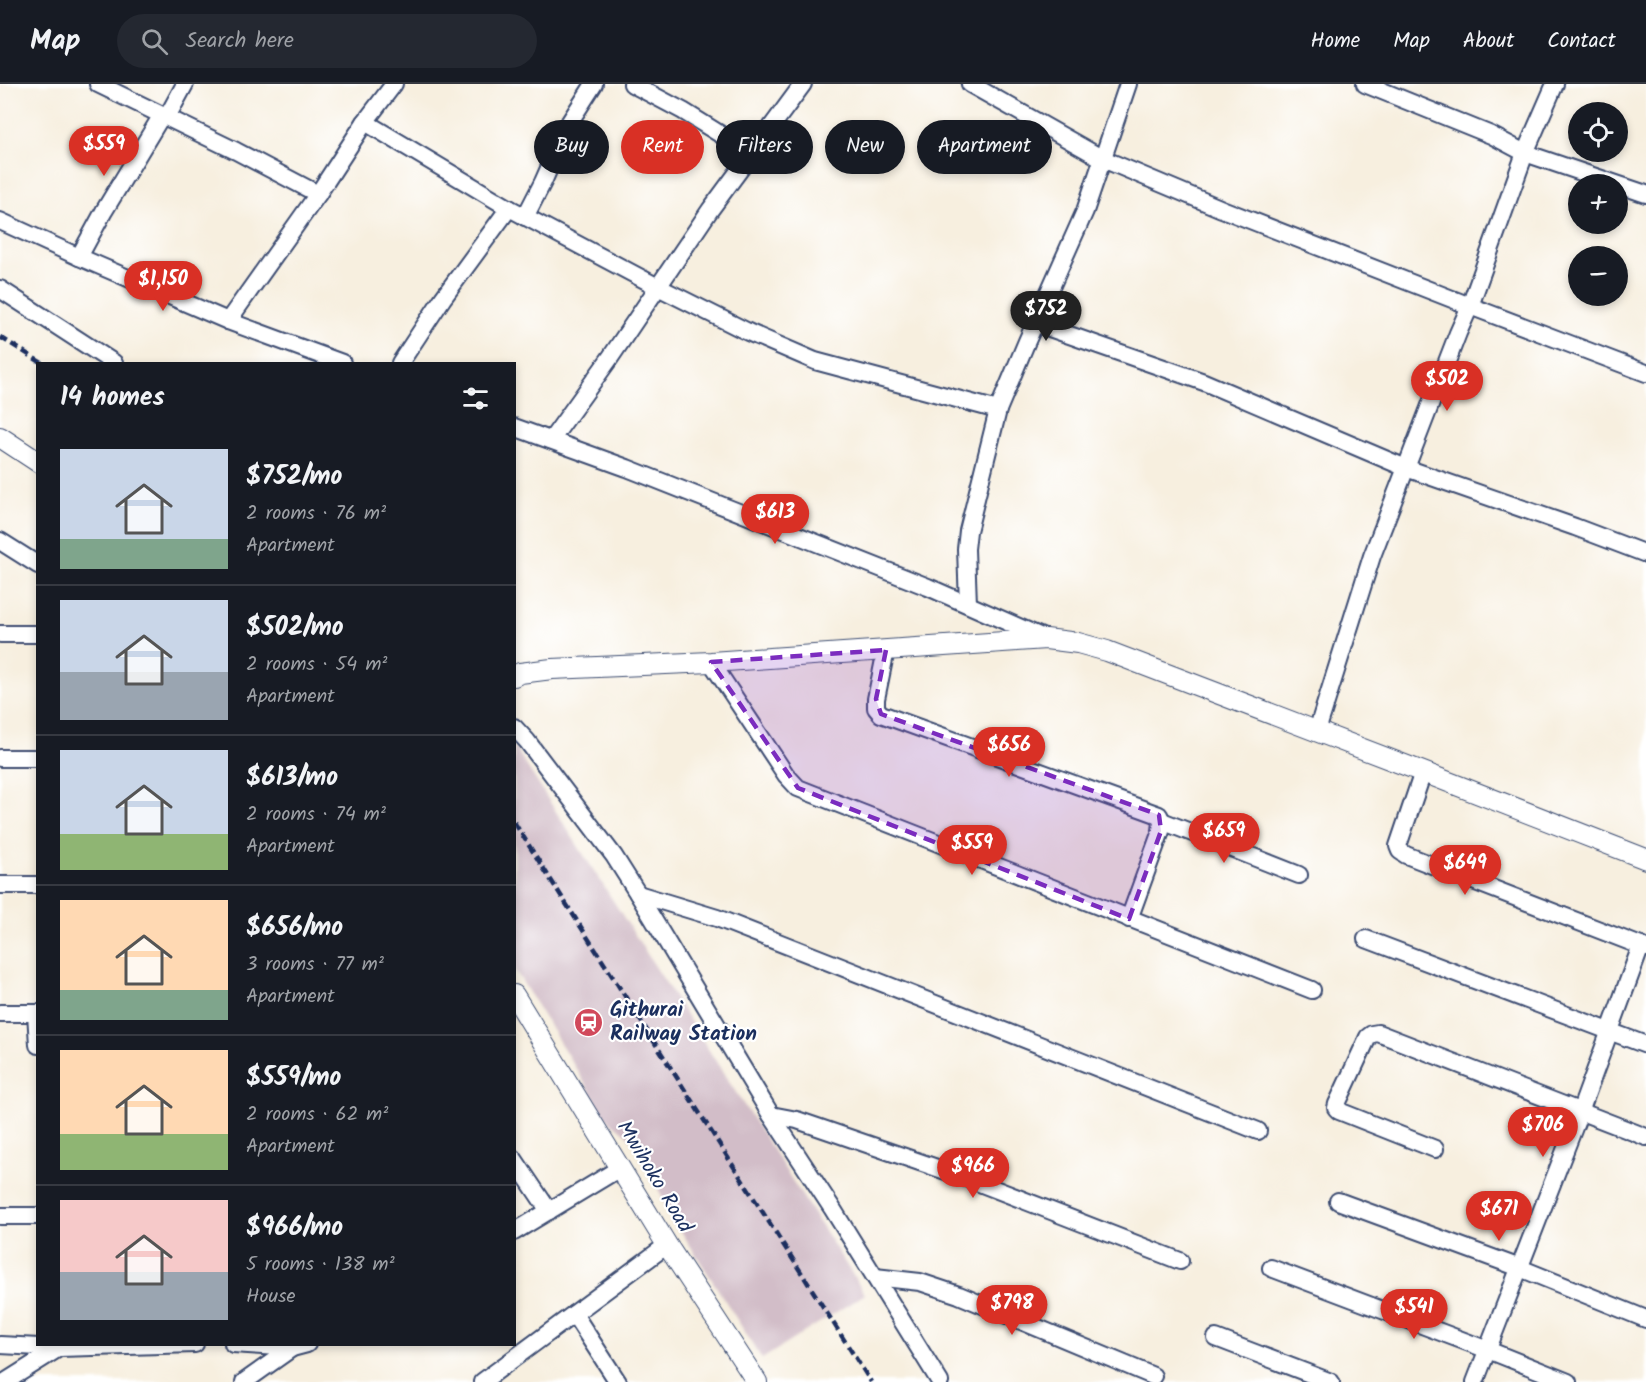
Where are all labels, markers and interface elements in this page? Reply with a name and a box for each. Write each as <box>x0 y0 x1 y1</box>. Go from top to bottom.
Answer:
search box <box>117 14 537 68</box>
text: Map <box>30 19 81 64</box>
text: Search here <box>186 24 294 59</box>
icon: search <box>138 25 171 58</box>
text: Home <box>1311 25 1360 58</box>
text: Map <box>1393 25 1430 58</box>
text: About <box>1463 25 1514 58</box>
text: Contact <box>1547 25 1616 58</box>
map controls <box>1568 102 1628 306</box>
button: locate <box>1568 102 1628 162</box>
chip: Buy <box>534 120 609 174</box>
chip: Rent <box>621 120 704 174</box>
chip: Filters <box>716 120 813 174</box>
chip: New <box>825 120 905 174</box>
chip: Apartment <box>917 120 1052 174</box>
pin: $559 <box>68 126 140 177</box>
text: $559 <box>83 129 125 161</box>
button: + <box>1568 174 1628 234</box>
button: − <box>1568 246 1628 306</box>
pin: $1,150 <box>114 261 212 312</box>
text: $1,150 <box>138 264 188 296</box>
pin: $752 <box>1010 291 1082 342</box>
text: $752 <box>1024 294 1068 326</box>
pin: $502 <box>1411 361 1483 412</box>
text: $502 <box>1425 364 1469 396</box>
text: 14 homes <box>60 377 165 419</box>
icon: filters <box>459 382 492 415</box>
text: $752/mo <box>246 456 342 498</box>
icon: home <box>108 473 180 545</box>
pin: $613 <box>739 494 811 545</box>
text: $613 <box>755 497 795 529</box>
text: 2 rooms · 76 m² <box>246 498 386 530</box>
text: Apartment <box>246 530 335 562</box>
text: $502/mo <box>246 607 344 649</box>
icon: home <box>108 624 180 696</box>
text: 2 rooms · 54 m² <box>246 649 387 681</box>
text: Apartment <box>246 681 335 713</box>
pin: $656 <box>973 727 1045 778</box>
text: $656 <box>987 730 1031 762</box>
text: $613/mo <box>246 757 338 799</box>
icon: home <box>108 774 180 846</box>
text: 2 rooms · 74 m² <box>246 799 386 831</box>
pin: $659 <box>1188 813 1260 864</box>
text: $659 <box>1203 816 1245 848</box>
pin: $559 <box>936 825 1008 876</box>
text: $559 <box>951 828 993 860</box>
text: Apartment <box>246 831 335 863</box>
pin: $649 <box>1429 845 1501 896</box>
text: $649 <box>1443 848 1487 880</box>
text: $656/mo <box>246 907 343 949</box>
icon: home <box>108 924 180 996</box>
text: 3 rooms · 77 m² <box>246 949 384 981</box>
text: Apartment <box>246 981 335 1013</box>
place label: Githurai Railway Station <box>610 994 757 1051</box>
station icon: Githurai Railway Station <box>573 1006 605 1038</box>
text: $559/mo <box>246 1057 341 1099</box>
icon: home <box>108 1074 180 1146</box>
text: 2 rooms · 62 m² <box>246 1099 388 1131</box>
pin: $706 <box>1507 1107 1579 1158</box>
text: $706 <box>1522 1110 1564 1142</box>
street label: Mwihoko Road <box>607 1114 701 1240</box>
text: Apartment <box>246 1131 335 1163</box>
pin: $966 <box>937 1148 1009 1199</box>
text: $966 <box>951 1151 995 1183</box>
pin: $671 <box>1463 1191 1535 1242</box>
text: $671 <box>1480 1194 1518 1226</box>
text: $966/mo <box>246 1207 343 1249</box>
icon: home <box>108 1224 180 1296</box>
text: 5 rooms · 138 m² <box>246 1249 395 1281</box>
text: House <box>246 1281 296 1313</box>
pin: $798 <box>976 1285 1048 1336</box>
text: $798 <box>990 1288 1034 1320</box>
pin: $541 <box>1378 1289 1450 1340</box>
text: $541 <box>1395 1292 1433 1324</box>

